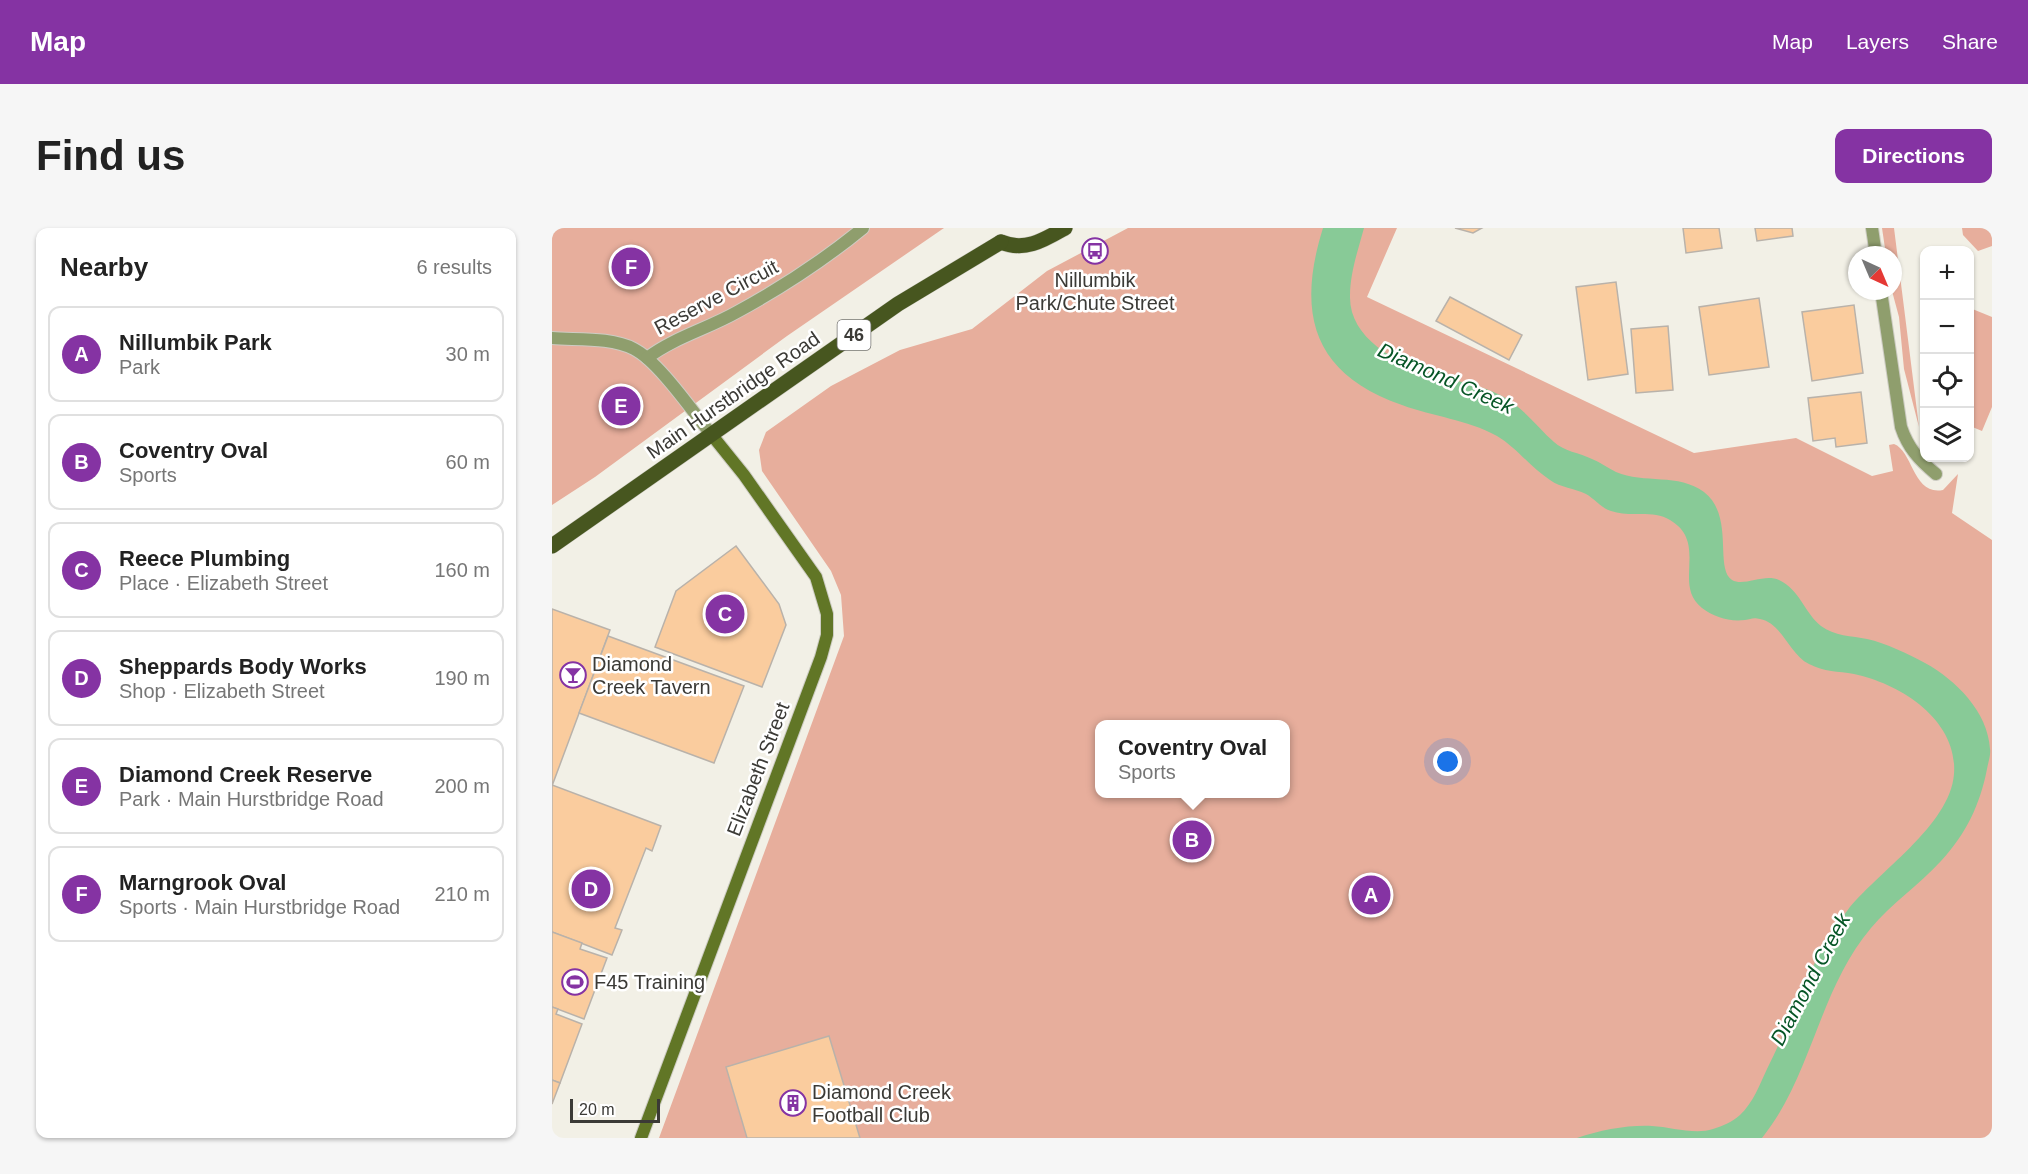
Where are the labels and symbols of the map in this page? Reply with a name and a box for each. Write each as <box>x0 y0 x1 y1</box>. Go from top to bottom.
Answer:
bus stop icon: Nillumbik Park/Chute Street <box>1080 236 1110 266</box>
pin: F <box>612 244 650 290</box>
north arrow <box>1848 246 1902 300</box>
street label: Reserve Circuit <box>650 255 782 339</box>
place label: Nillumbik Park/Chute Street <box>1016 269 1175 314</box>
road number: 46 <box>838 320 870 350</box>
street label: Main Hurstbridge Road <box>642 327 824 463</box>
water label: Diamond Creek <box>1375 338 1519 419</box>
pin: E <box>602 384 640 429</box>
pin: C <box>706 592 744 636</box>
place label: Diamond Creek Tavern <box>592 653 711 698</box>
bar icon: Diamond Creek Tavern <box>558 660 588 690</box>
street label: Elizabeth Street <box>722 699 794 839</box>
your location <box>1433 747 1462 776</box>
pin: B <box>1172 818 1212 862</box>
pin: D <box>572 866 610 912</box>
pin: A <box>1352 872 1390 918</box>
water label: Diamond Creek <box>1766 908 1855 1049</box>
sports icon: F45 Training <box>560 967 590 997</box>
place label: F45 Training <box>594 971 705 993</box>
place label: Diamond Creek Football Club <box>812 1081 952 1126</box>
building icon: Diamond Creek Football Club <box>778 1088 808 1118</box>
scale bar <box>570 1096 660 1124</box>

